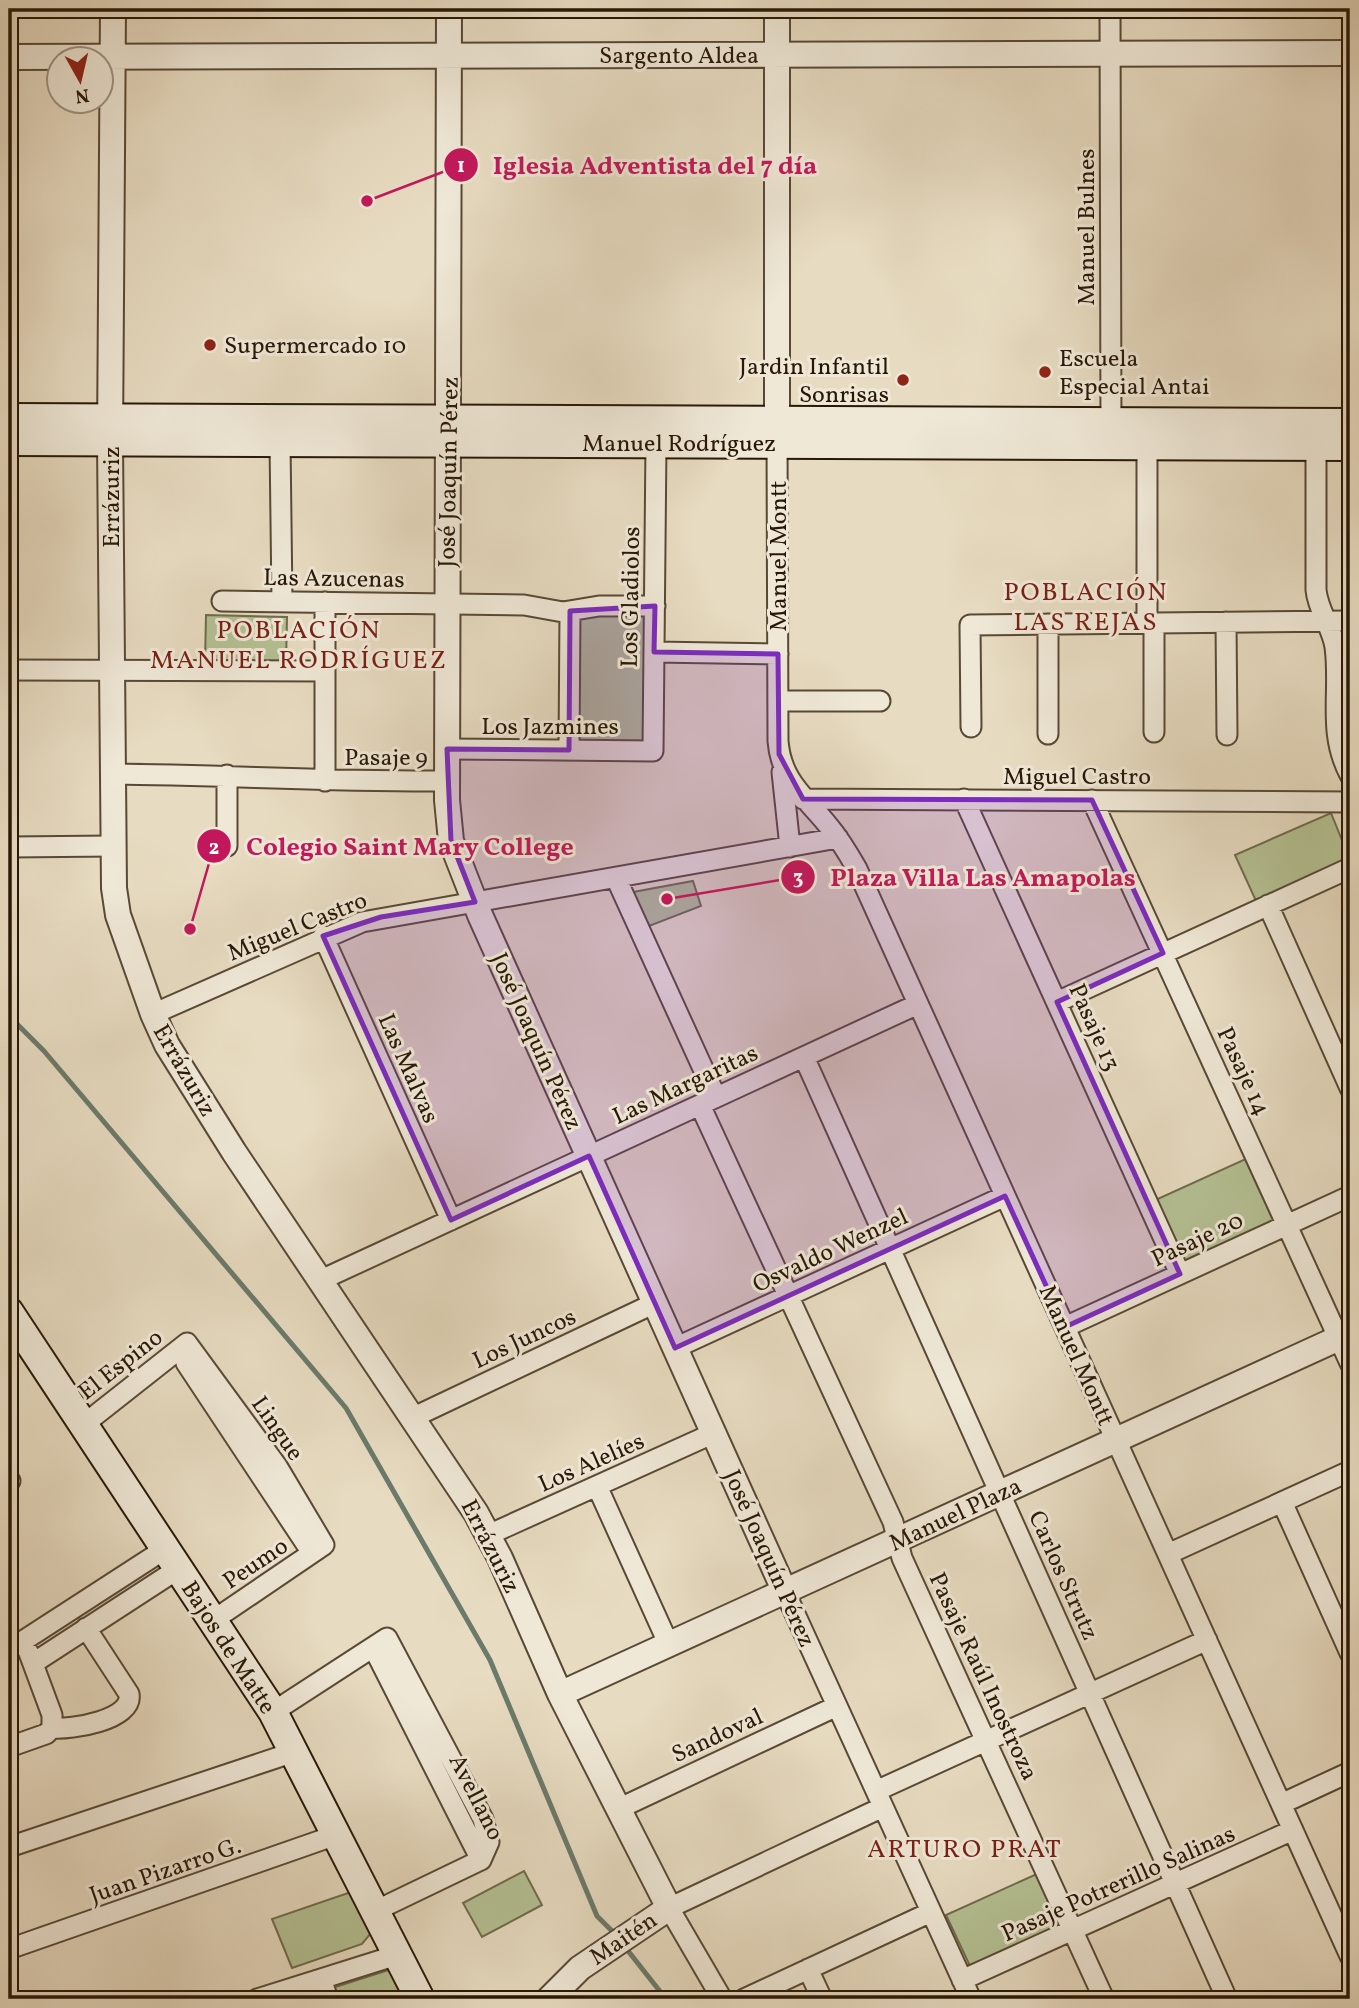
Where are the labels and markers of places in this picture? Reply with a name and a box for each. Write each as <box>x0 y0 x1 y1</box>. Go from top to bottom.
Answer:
callout: Iglesia Adventista del 7 día <box>444 141 831 188</box>
place label: Supermercado 10 <box>224 330 406 364</box>
marker: Supermercado 10 <box>202 337 218 353</box>
place label: Escuela Especial Antai <box>1059 343 1210 405</box>
place label: Jardin Infantil Sonrisas <box>739 351 889 413</box>
marker: Escuela Especial Antai <box>1037 364 1053 380</box>
marker: Jardin Infantil Sonrisas <box>895 372 911 388</box>
callout: Colegio Saint Mary College <box>197 823 588 870</box>
callout: Plaza Villa Las Amapolas <box>781 853 1150 900</box>

